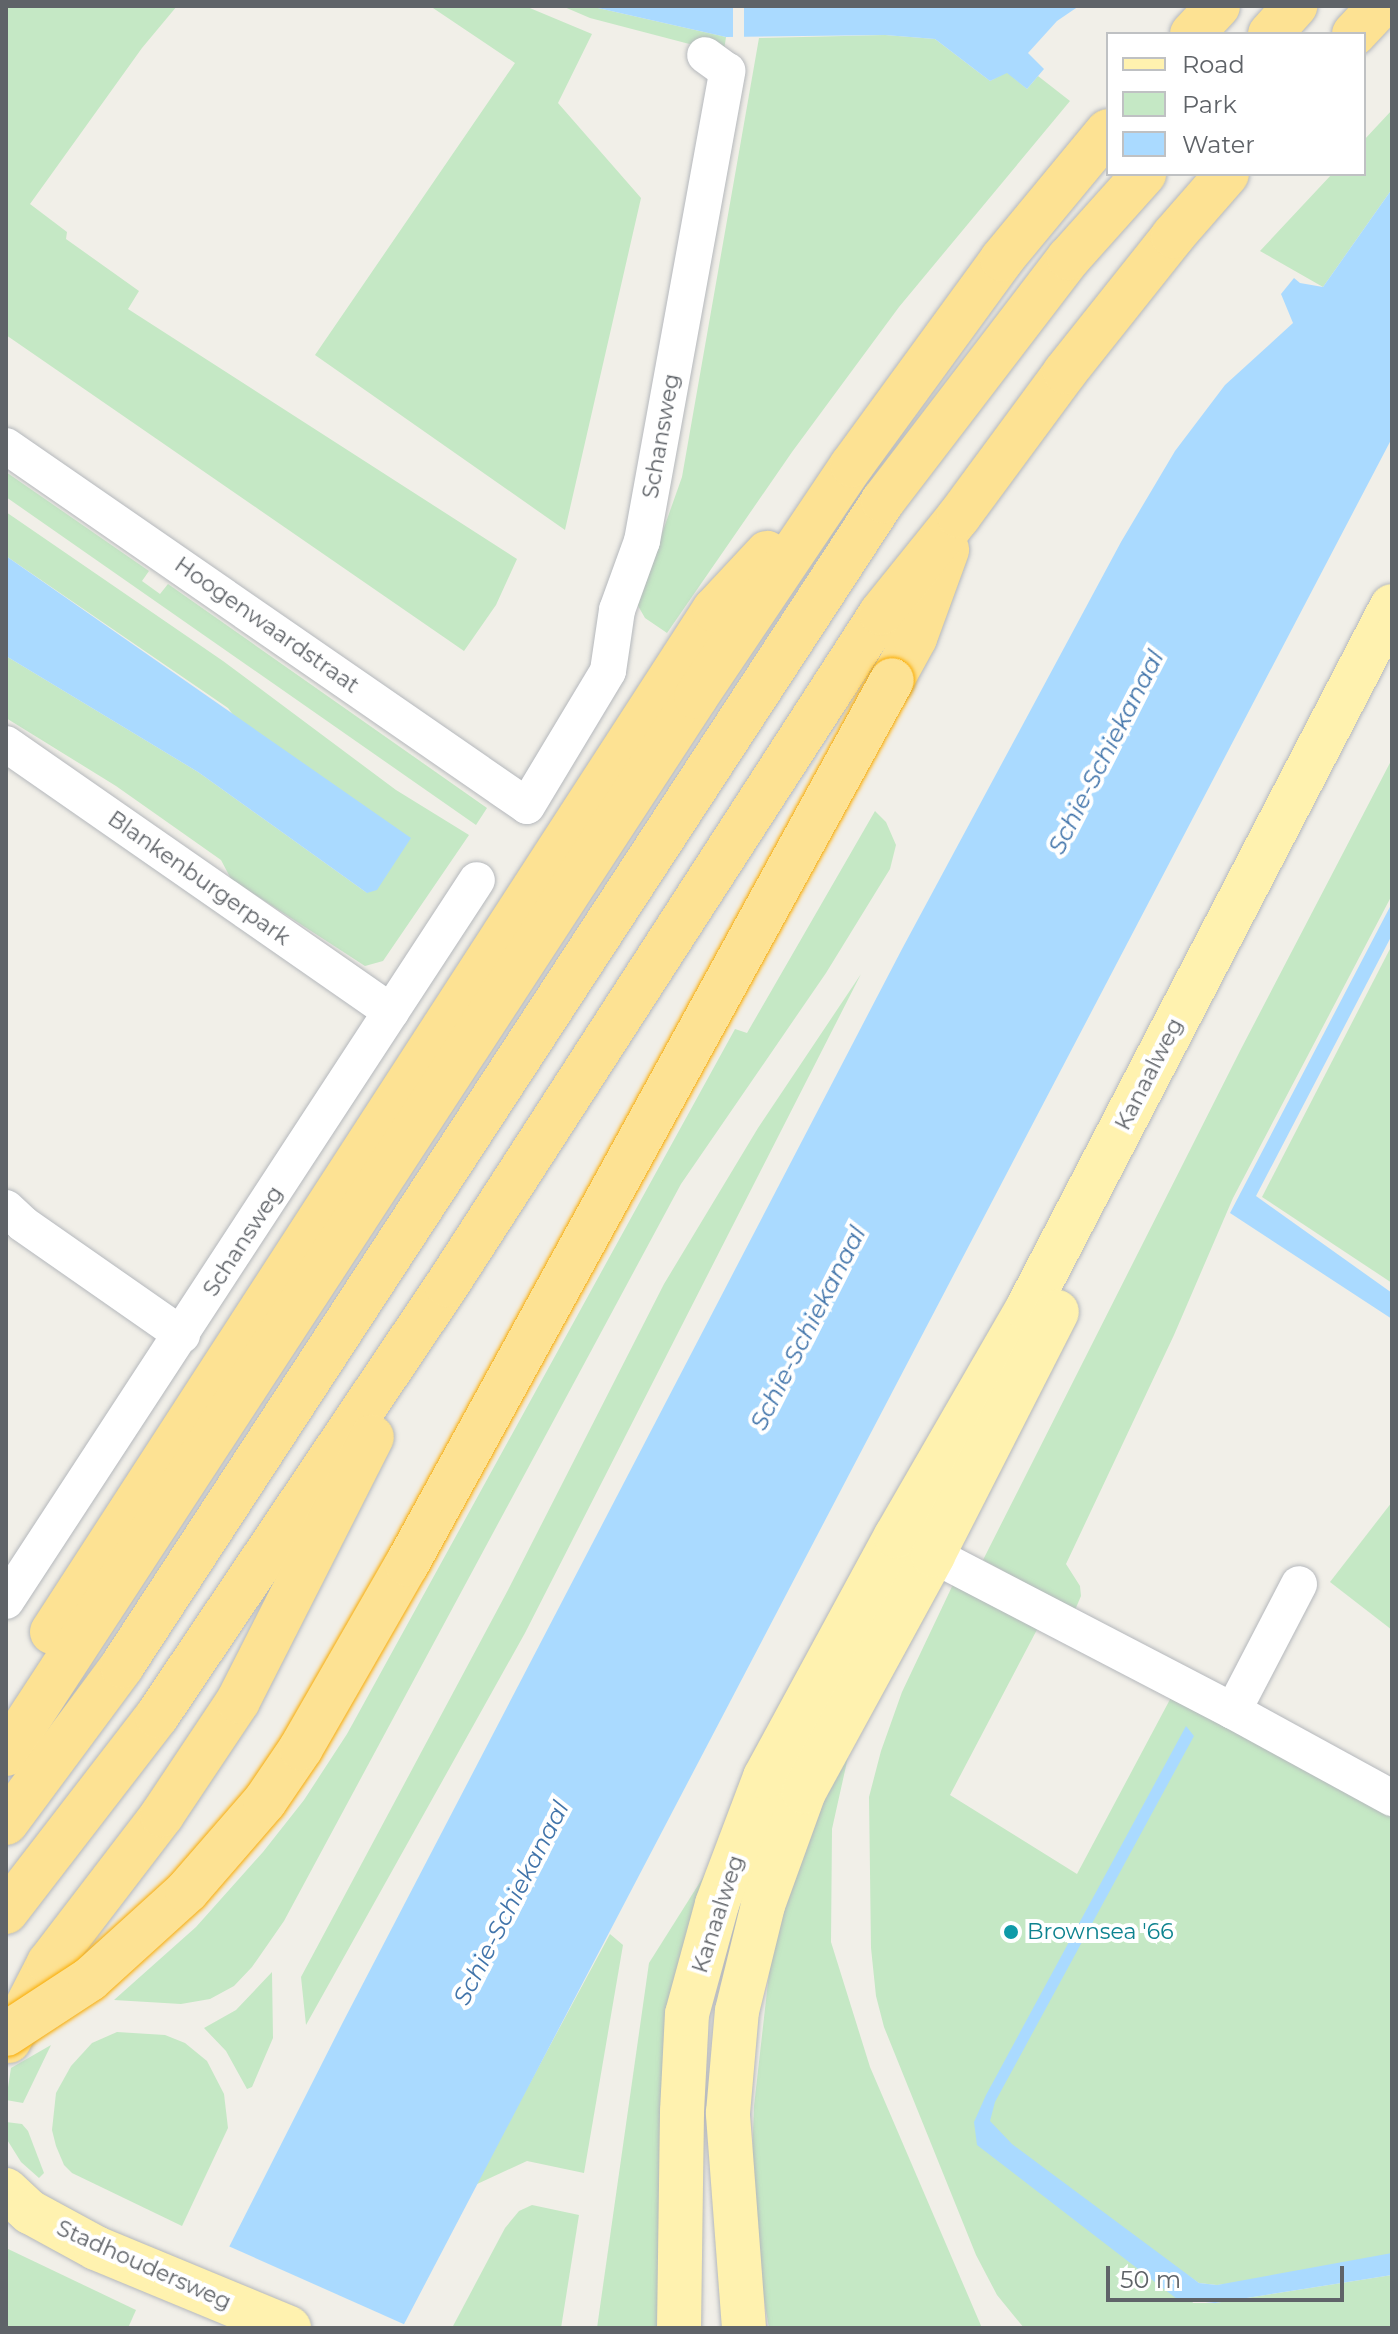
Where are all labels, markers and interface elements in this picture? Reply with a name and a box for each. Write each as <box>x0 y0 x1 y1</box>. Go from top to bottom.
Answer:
legend <box>1106 32 1366 176</box>
text: Road <box>1182 50 1245 79</box>
text: Park <box>1182 90 1237 119</box>
text: Water <box>1182 130 1255 159</box>
street label: Schansweg <box>637 371 685 501</box>
street label: Hoogenwaardstraat <box>170 551 364 699</box>
water label: Schie-Schiekanaal <box>1042 645 1170 859</box>
street label: Blankenburgerpark <box>103 805 295 951</box>
street label: Kanaalweg <box>1109 1013 1189 1135</box>
street label: Schansweg <box>198 1181 288 1301</box>
water label: Schie-Schiekanaal <box>744 1221 872 1435</box>
water label: Schie-Schiekanaal <box>447 1796 575 2010</box>
street label: Kanaalweg <box>687 1852 749 1976</box>
place label: Brownsea '66 <box>1027 1919 1174 1945</box>
marker: Brownsea '66 <box>1002 1923 1020 1941</box>
street label: Stadhoudersweg <box>53 2215 235 2315</box>
scale bar <box>1110 2250 1348 2300</box>
text: 50 m <box>1120 2265 1181 2294</box>

